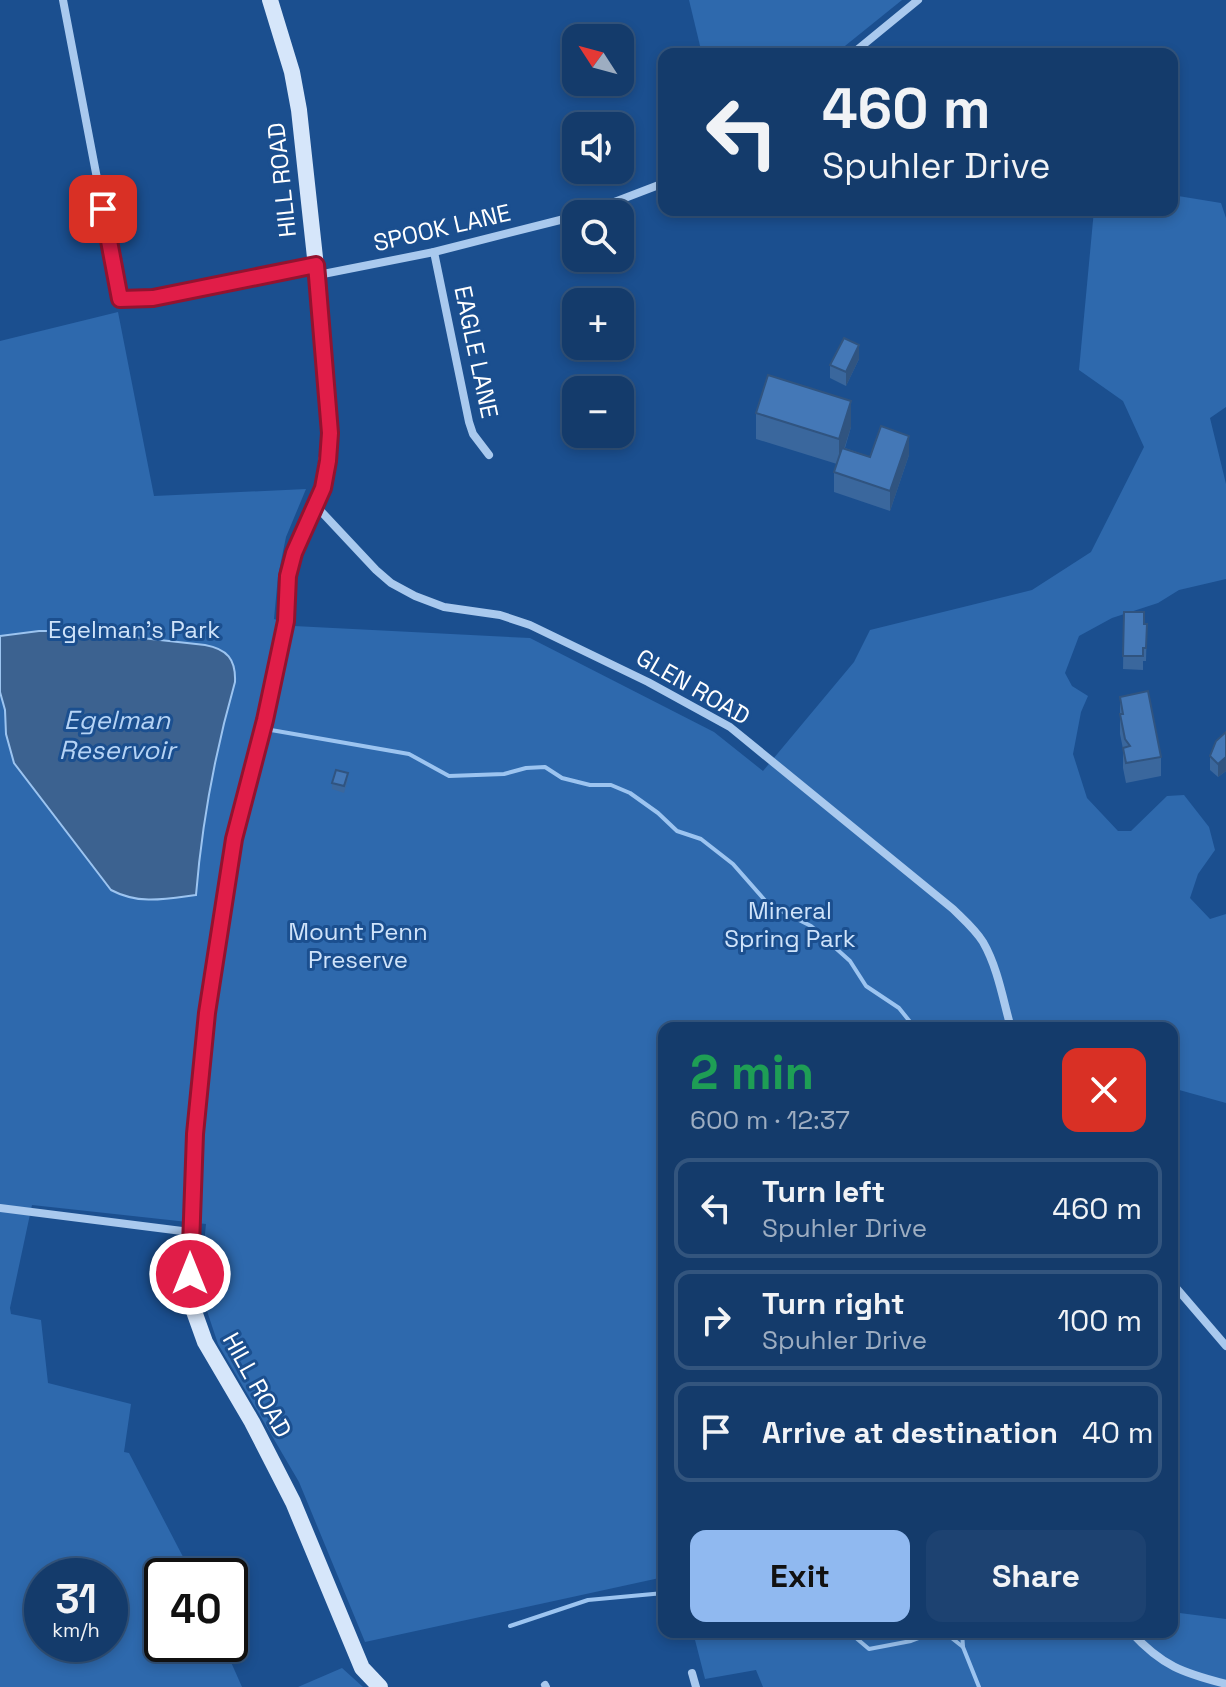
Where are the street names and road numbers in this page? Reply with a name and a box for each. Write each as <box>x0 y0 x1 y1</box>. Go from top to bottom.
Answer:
street label: HILL ROAD <box>260 121 303 239</box>
street label: SPOOK LANE <box>370 197 513 258</box>
street label: EAGLE LANE <box>447 283 506 421</box>
street label: GLEN ROAD <box>631 642 756 732</box>
street label: HILL ROAD <box>216 1327 299 1443</box>

